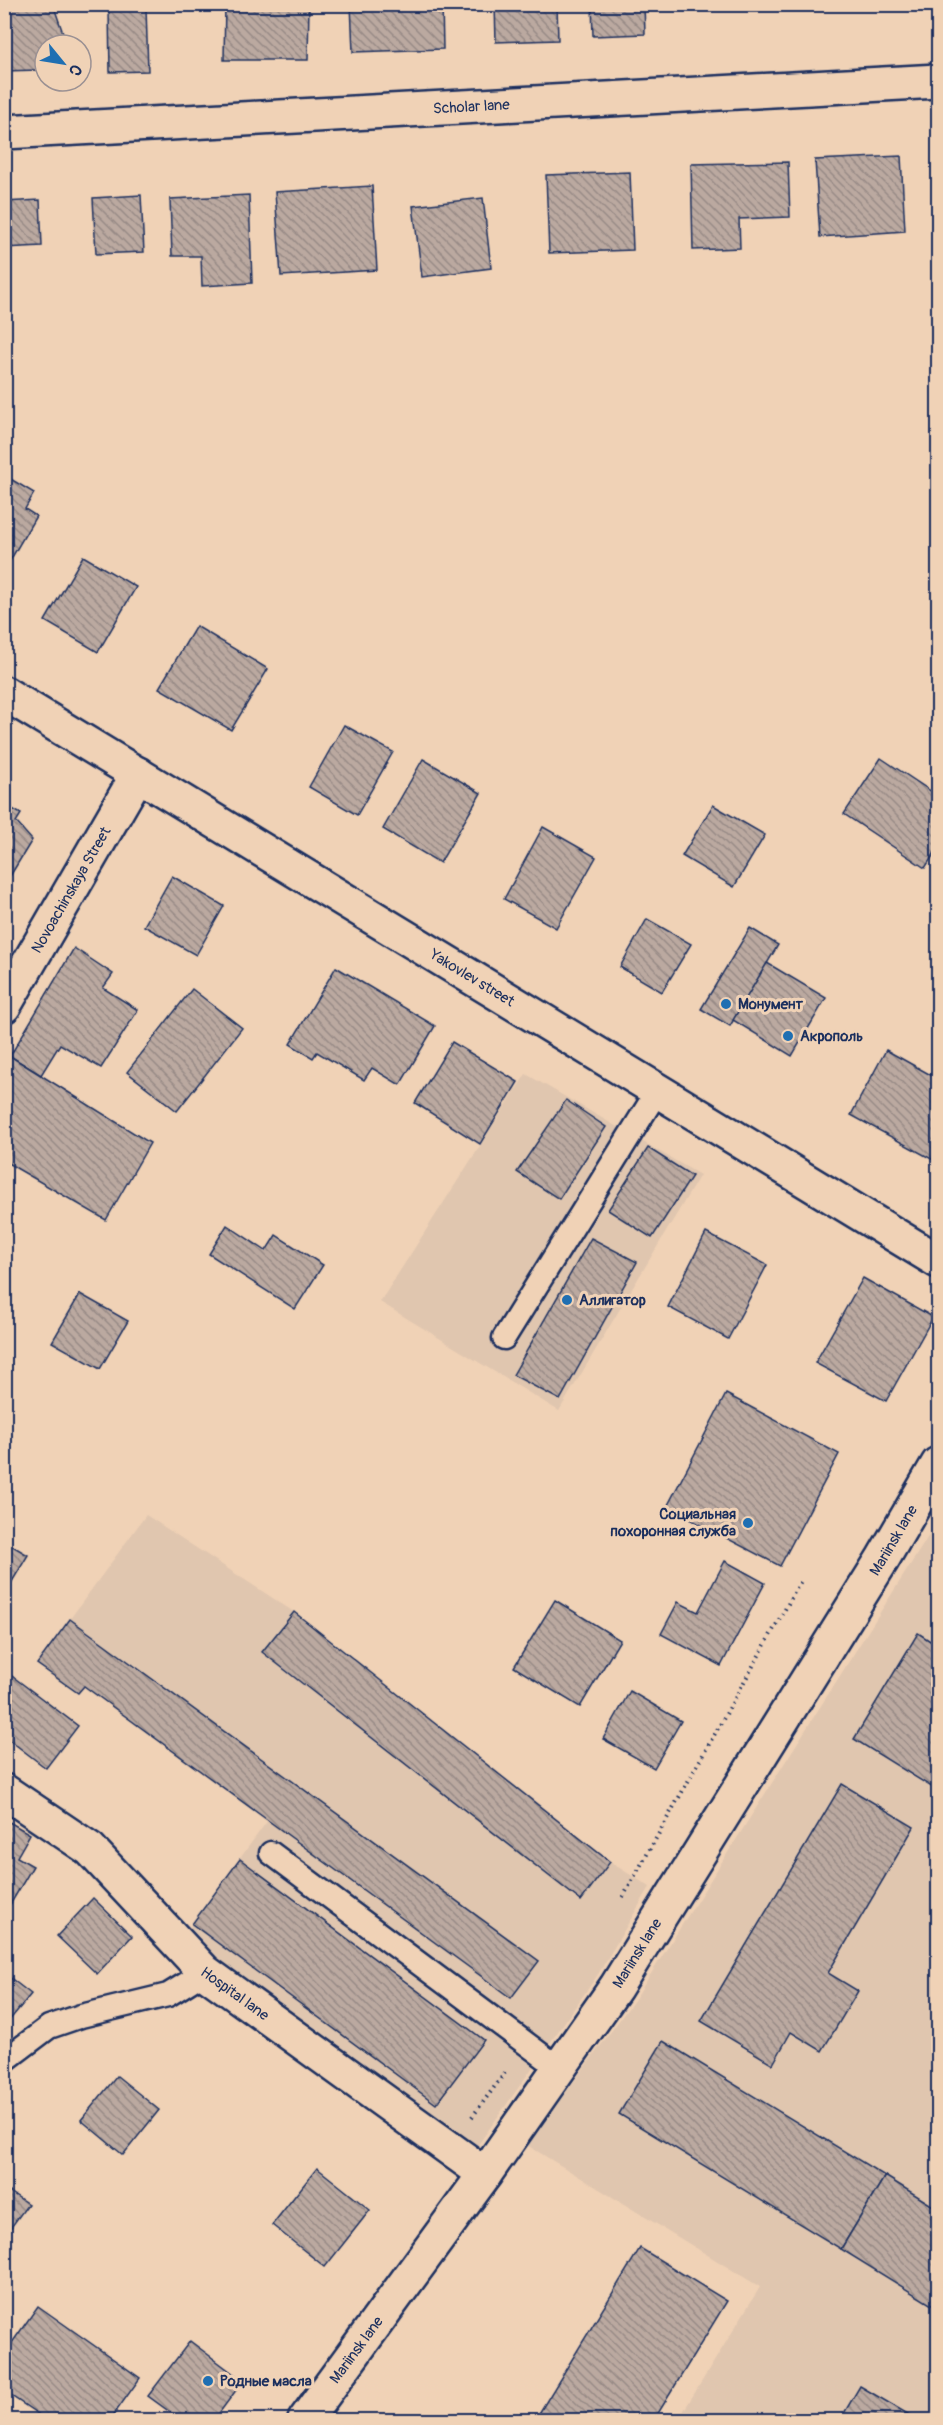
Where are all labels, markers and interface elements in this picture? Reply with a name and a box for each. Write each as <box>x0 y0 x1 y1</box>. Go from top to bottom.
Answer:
north arrow <box>33 33 93 93</box>
text: С <box>64 61 86 79</box>
street label: Scholar lane <box>432 95 511 118</box>
street label: Novoachinskaya Street <box>27 823 115 957</box>
street label: Yakovlev street <box>425 944 519 1011</box>
place label: Монумент <box>738 995 804 1014</box>
marker: Монумент <box>719 997 733 1011</box>
place label: Акрополь <box>800 1027 863 1046</box>
marker: Акрополь <box>781 1029 795 1043</box>
place label: Аллигатор <box>579 1291 646 1310</box>
marker: Аллигатор <box>560 1293 574 1307</box>
street label: Mariinsk lane <box>865 1501 922 1579</box>
place label: Социальная похоронная служба <box>610 1505 736 1541</box>
marker: Социальная похоронная служба <box>741 1516 755 1530</box>
street label: Mariinsk lane <box>608 1914 666 1992</box>
street label: Hospital lane <box>197 1962 273 2025</box>
street label: Mariinsk lane <box>325 2312 388 2387</box>
place label: Родные масла <box>220 2372 312 2391</box>
marker: Родные масла <box>201 2374 215 2388</box>

